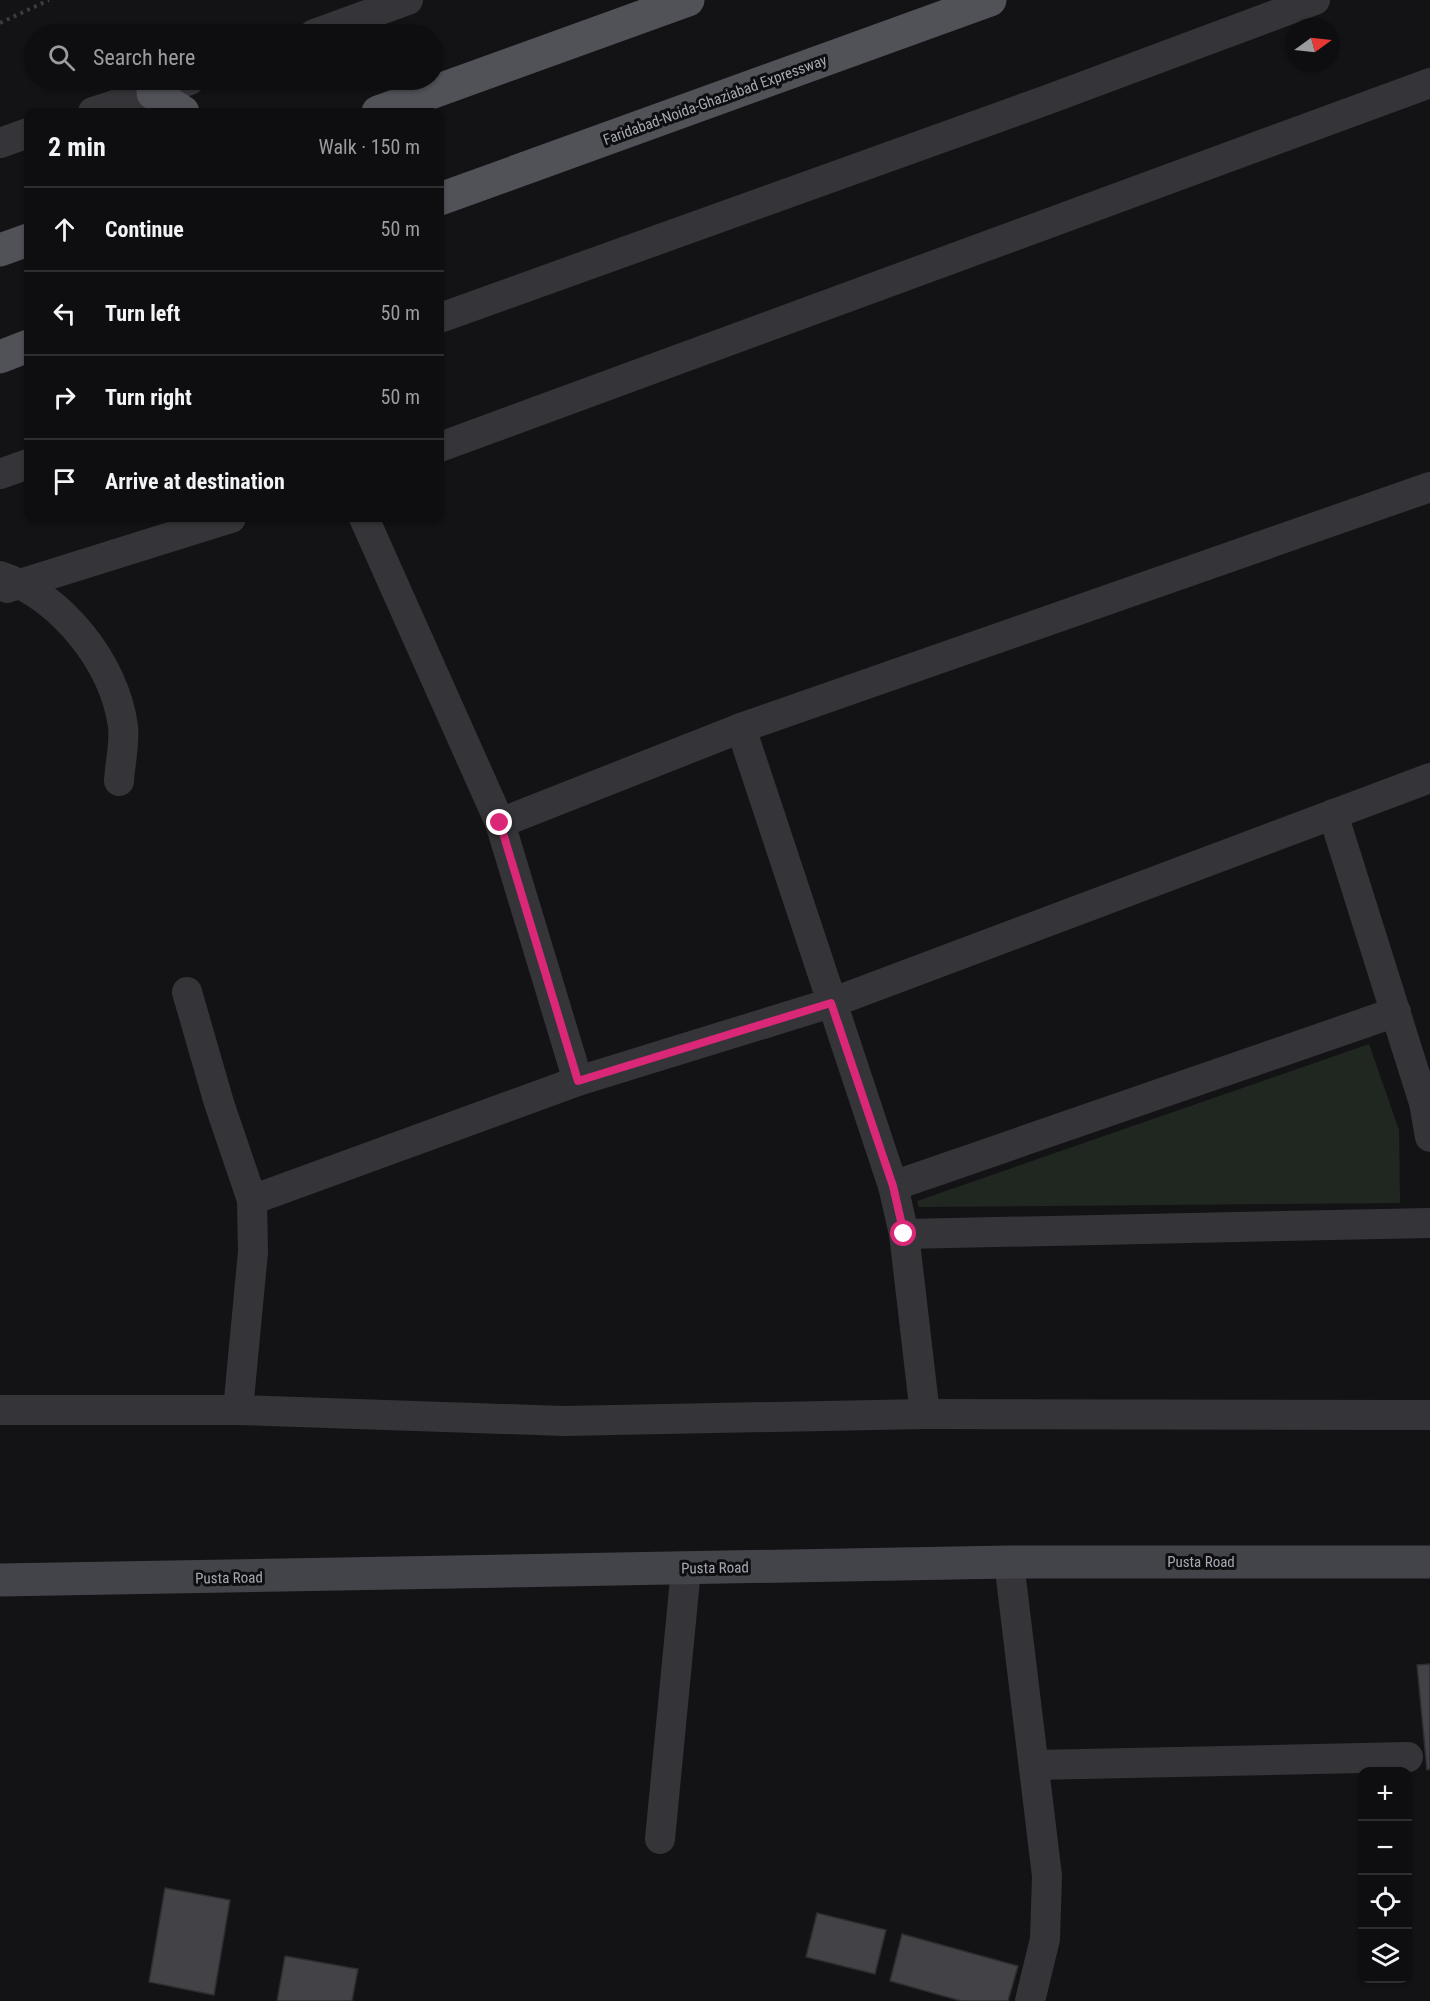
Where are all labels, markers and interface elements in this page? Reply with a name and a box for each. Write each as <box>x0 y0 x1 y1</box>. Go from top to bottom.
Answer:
north arrow <box>1286 18 1340 72</box>
search box <box>24 24 444 90</box>
icon: search <box>45 41 78 74</box>
text: Search here <box>93 45 195 70</box>
street label: Faridabad-Noida-Ghaziabad Expressway <box>601 51 829 149</box>
text: 2 min <box>48 132 106 162</box>
text: Walk · 150 m <box>319 135 420 159</box>
icon: ahead <box>48 213 81 246</box>
text: Continue <box>105 217 184 242</box>
text: 50 m <box>381 217 420 241</box>
icon: left <box>48 297 81 330</box>
text: Turn left <box>105 301 180 326</box>
text: 50 m <box>381 301 420 325</box>
icon: right <box>48 381 81 414</box>
text: Turn right <box>105 385 192 410</box>
text: 50 m <box>381 385 420 409</box>
icon: arrive <box>48 465 81 498</box>
text: Arrive at destination <box>105 469 285 494</box>
route end <box>486 809 512 835</box>
route start <box>890 1220 916 1246</box>
street label: Pusta Road <box>1167 1553 1235 1571</box>
street label: Pusta Road <box>681 1558 749 1578</box>
street label: Pusta Road <box>195 1568 263 1588</box>
map controls <box>1358 1767 1412 1983</box>
button: + <box>1358 1767 1412 1821</box>
button: − <box>1358 1821 1412 1875</box>
button: locate <box>1358 1875 1412 1929</box>
button: layers <box>1358 1929 1412 1983</box>

